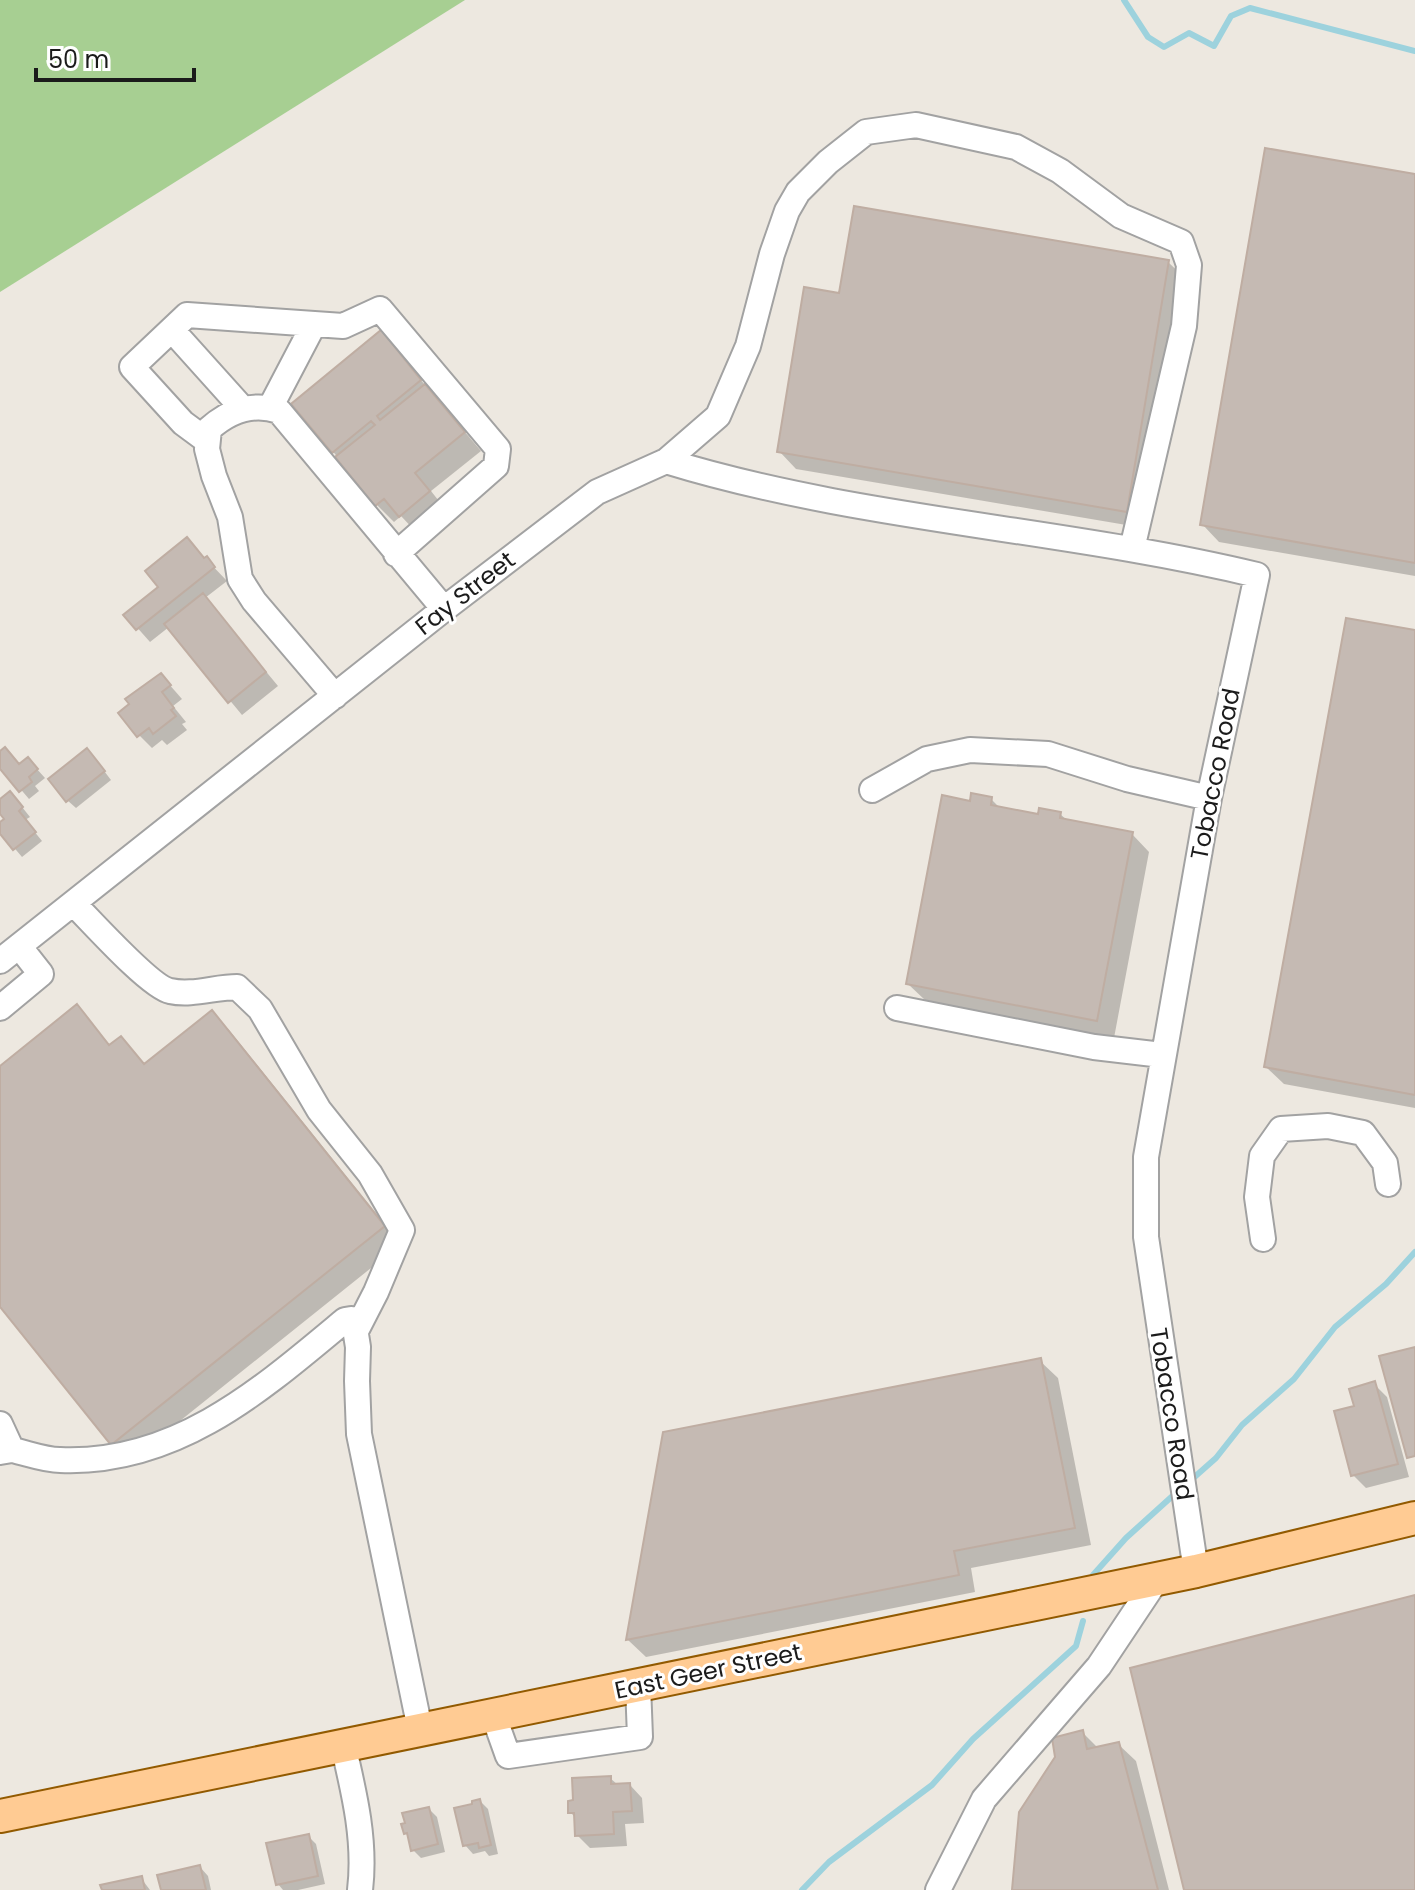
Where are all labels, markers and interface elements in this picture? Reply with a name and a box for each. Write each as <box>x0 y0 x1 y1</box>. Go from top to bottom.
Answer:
scale bar <box>36 32 194 82</box>
text: 50 m <box>48 43 109 76</box>
street label: Fay Street <box>408 544 522 642</box>
street label: Tobacco Road <box>1182 685 1248 863</box>
street label: Tobacco Road <box>1142 1325 1202 1503</box>
street label: East Geer Street <box>612 1635 804 1707</box>

